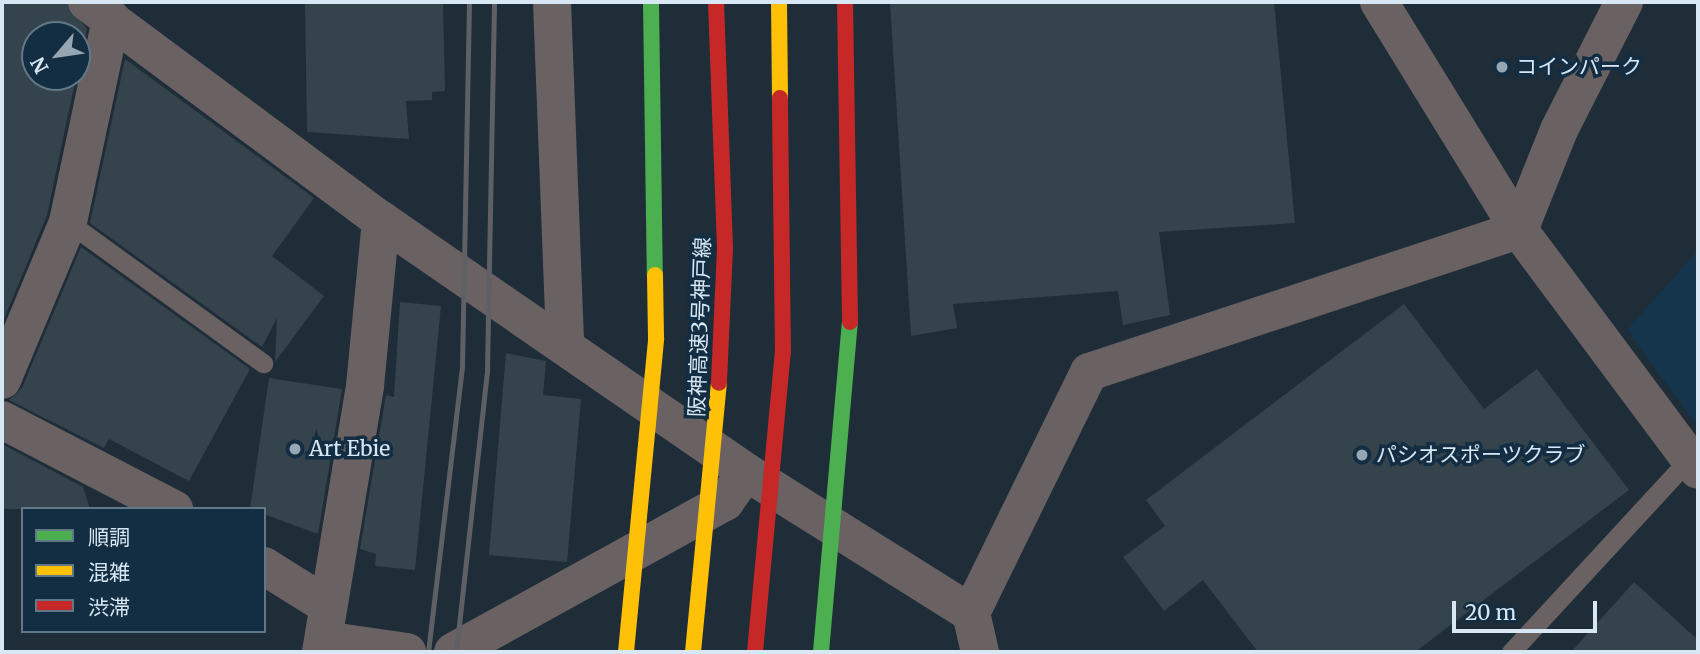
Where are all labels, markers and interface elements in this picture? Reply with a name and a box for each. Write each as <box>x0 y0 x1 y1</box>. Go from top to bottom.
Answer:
north arrow <box>21 21 91 91</box>
text: N <box>25 53 54 78</box>
place label: コインパーク <box>1516 54 1642 80</box>
marker: コインパーク <box>1494 59 1510 75</box>
street label: 阪神高速3号神戸線 <box>684 237 716 417</box>
place label: Art Ebie <box>309 436 390 462</box>
marker: Art Ebie <box>287 441 303 457</box>
place label: パシオスポーツクラブ <box>1376 442 1586 468</box>
marker: パシオスポーツクラブ <box>1354 447 1370 463</box>
legend <box>21 507 266 633</box>
text: 順調 <box>88 524 130 551</box>
text: 混雑 <box>88 559 130 586</box>
scale bar <box>1455 588 1600 632</box>
text: 渋滞 <box>88 594 130 621</box>
text: 20 m <box>1465 599 1516 626</box>

